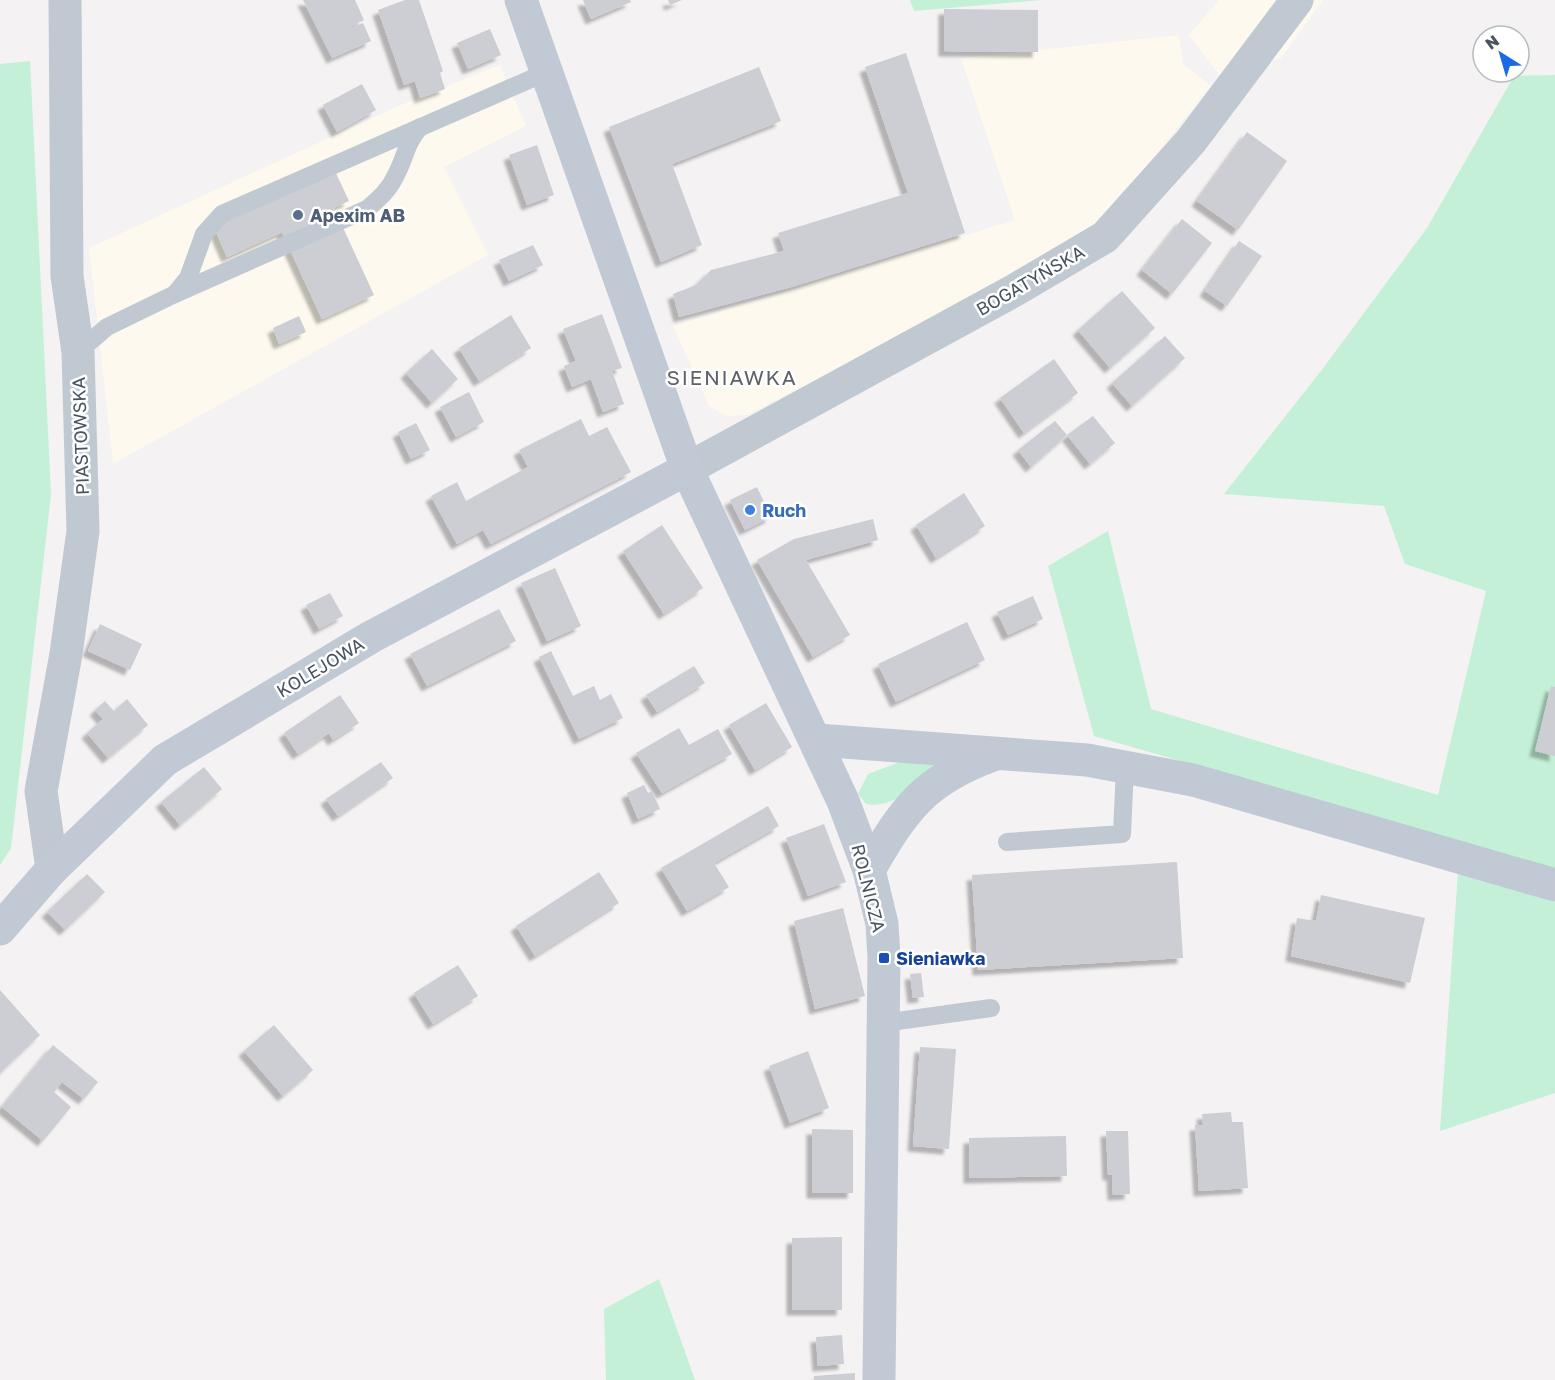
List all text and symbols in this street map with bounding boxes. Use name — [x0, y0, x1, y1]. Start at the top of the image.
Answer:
north arrow — [1471, 24, 1531, 84]
text: N — [1481, 30, 1503, 54]
place label: Apexim AB — [310, 204, 406, 226]
marker: Apexim AB — [291, 208, 305, 222]
street label: BOGATYŃSKA — [972, 240, 1088, 320]
district label: SIENIAWKA — [667, 364, 797, 390]
street label: PIASTOWSKA — [67, 377, 93, 495]
place label: Ruch — [762, 499, 806, 521]
marker: Ruch — [743, 503, 757, 517]
street label: KOLEJOWA — [272, 632, 368, 702]
street label: ROLNICZA — [847, 842, 891, 934]
place label: Sieniawka — [896, 947, 985, 969]
marker: Sieniawka — [877, 951, 891, 965]

